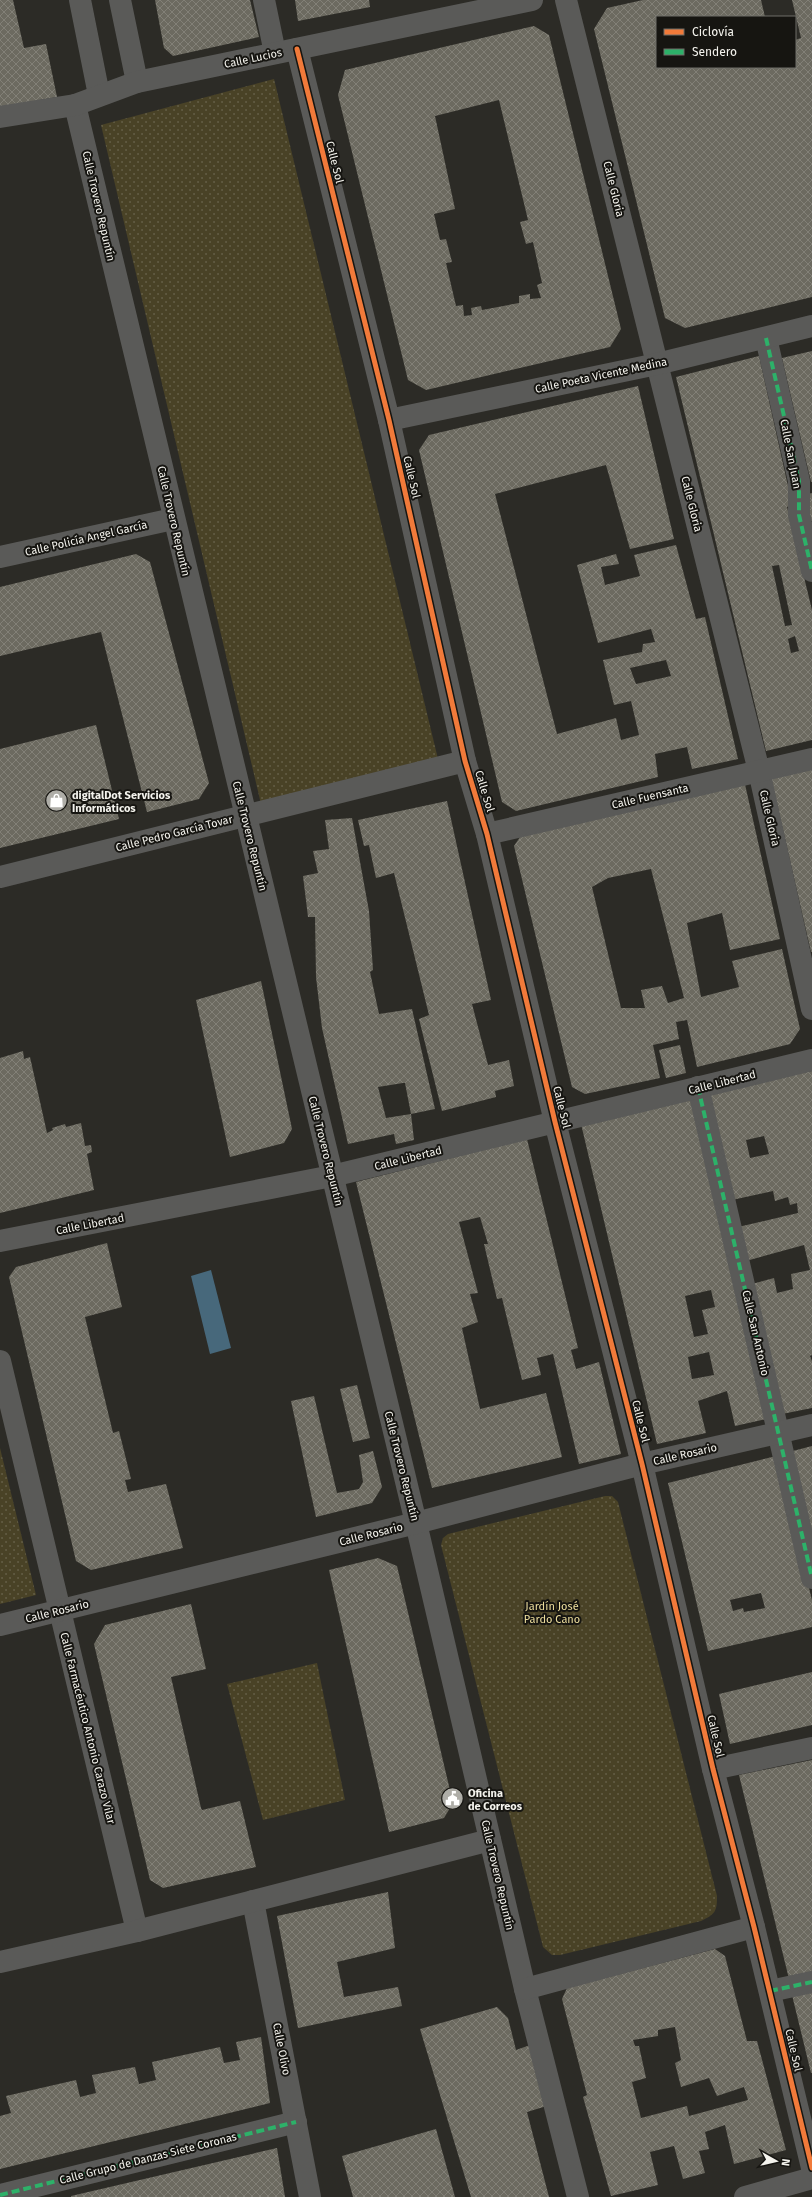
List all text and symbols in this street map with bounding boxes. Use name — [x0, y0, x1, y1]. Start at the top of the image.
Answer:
legend — [656, 16, 796, 68]
text: Ciclovía — [692, 25, 734, 39]
text: Sendero — [692, 45, 737, 59]
street label: Calle Lucios — [223, 46, 283, 71]
street label: Calle Sol — [323, 140, 346, 184]
street label: Calle Trovero Repuntín — [79, 150, 118, 263]
street label: Calle Gloria — [600, 160, 627, 218]
street label: Calle Poeta Vicente Medina — [534, 355, 668, 396]
street label: Calle San Juan — [777, 418, 804, 490]
street label: Calle Sol — [400, 455, 423, 499]
street label: Calle Trovero Repuntín — [154, 465, 193, 578]
street label: Calle Gloria — [678, 475, 705, 533]
street label: Calle Policía Angel García — [24, 518, 148, 559]
street label: Calle Sol — [472, 769, 497, 814]
street label: Calle Trovero Repuntín — [230, 780, 269, 892]
street label: Calle Fuensanta — [610, 781, 690, 812]
shop icon: digitalDot Servicios Informáticos — [43, 788, 69, 814]
place label: digitalDot Servicios Informáticos — [72, 789, 171, 815]
street label: Calle Gloria — [757, 789, 782, 847]
street label: Calle Pedro García Tovar — [114, 812, 235, 854]
street label: Calle Libertad — [687, 1068, 757, 1097]
street label: Calle Sol — [550, 1085, 573, 1129]
street label: Calle Trovero Repuntín — [306, 1095, 345, 1207]
street label: Calle Libertad — [373, 1144, 443, 1173]
street label: Calle Libertad — [55, 1212, 125, 1237]
street label: Calle San Antonio — [739, 1289, 772, 1377]
street label: Calle Sol — [629, 1399, 652, 1443]
street label: Calle Trovero Repuntín — [382, 1410, 421, 1522]
street label: Calle Rosario — [652, 1441, 718, 1468]
street label: Calle Rosario — [338, 1520, 404, 1549]
street label: Calle Rosario — [24, 1597, 90, 1626]
park label: Jardín José Pardo Cano — [524, 1600, 580, 1626]
street label: Calle Farmacéutico Antonio Carazo Vilar — [57, 1631, 118, 1826]
street label: Calle Sol — [704, 1714, 727, 1758]
public building icon: Oficina de Correos — [440, 1786, 466, 1812]
place label: Oficina de Correos — [468, 1787, 523, 1813]
street label: Calle Trovero Repuntín — [478, 1819, 517, 1932]
street label: Calle Olivo — [270, 2022, 293, 2076]
street label: Calle Sol — [782, 2028, 805, 2072]
street label: Calle Grupo de Danzas Siete Coronas — [58, 2130, 238, 2187]
north arrow — [756, 2141, 796, 2181]
text: N — [778, 2158, 792, 2167]

